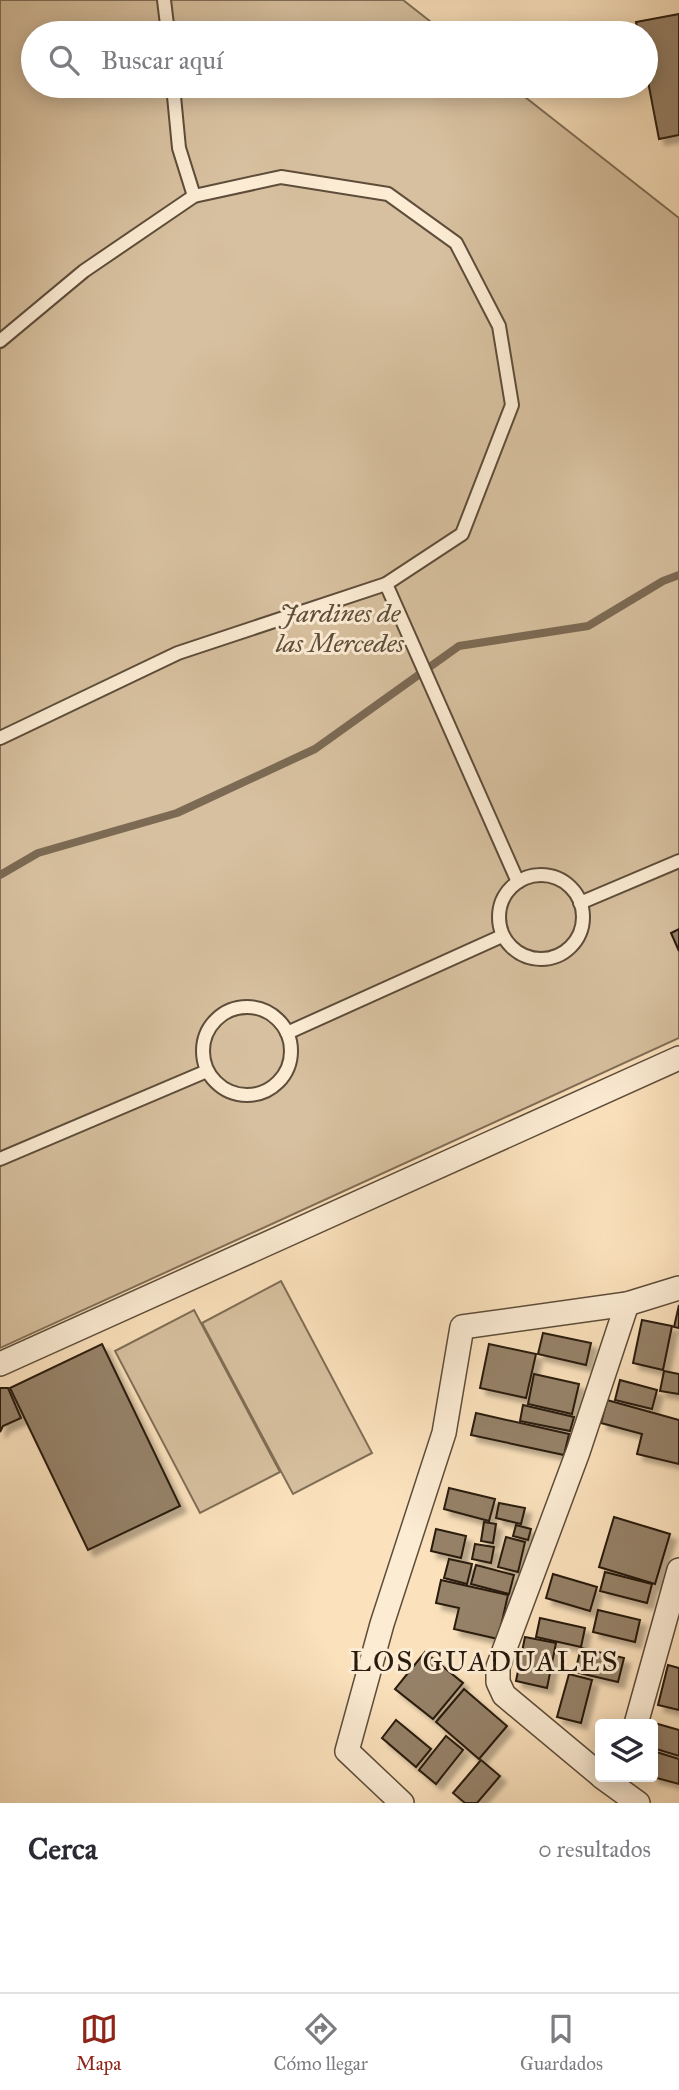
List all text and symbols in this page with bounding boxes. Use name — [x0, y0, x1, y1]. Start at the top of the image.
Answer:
search box — [21, 21, 658, 98]
icon: search — [45, 41, 83, 79]
text: Buscar aquí — [101, 44, 223, 76]
park label: Jardines de las Mercedes — [275, 597, 404, 659]
district label: LOS GUADUALES — [350, 1644, 620, 1679]
map controls — [595, 1719, 658, 1782]
button: layers — [595, 1719, 658, 1782]
text: Cerca — [28, 1831, 97, 1867]
text: 0 resultados — [538, 1835, 651, 1863]
tab: Mapa — [76, 2010, 121, 2075]
tab: Cómo llegar — [273, 2010, 368, 2075]
tab: Guardados — [520, 2010, 603, 2075]

